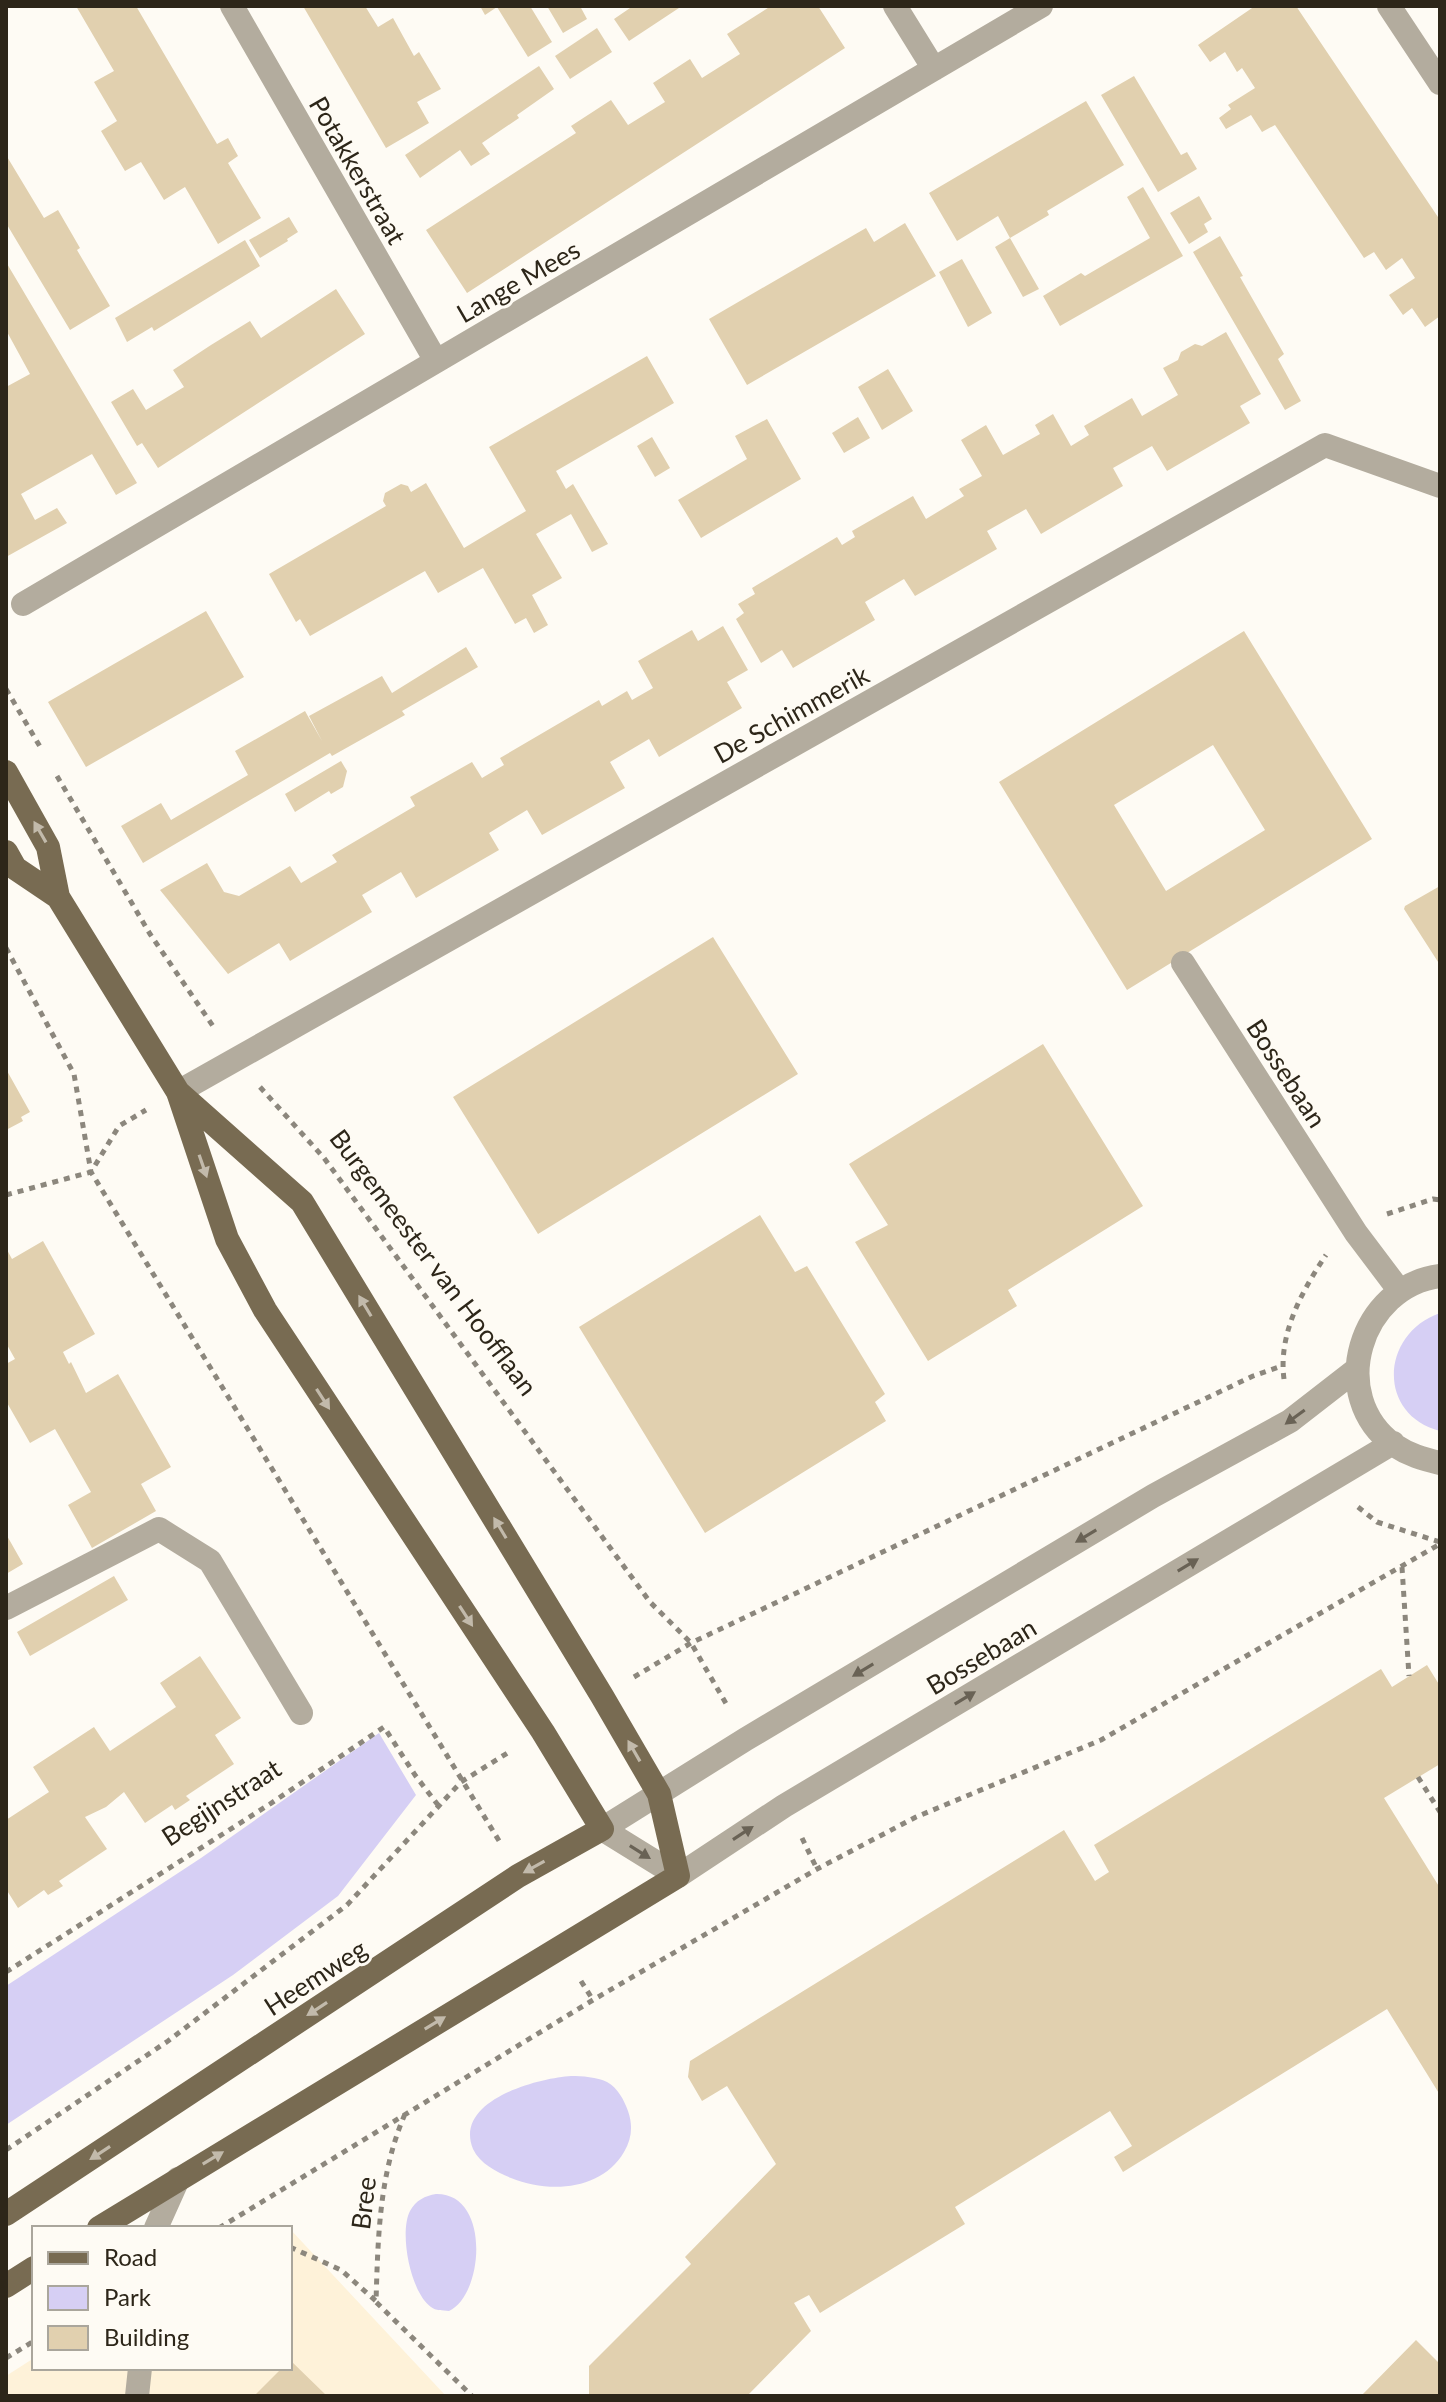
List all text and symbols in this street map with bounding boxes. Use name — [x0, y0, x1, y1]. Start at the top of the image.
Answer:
street label: Potakkerstraat — [303, 90, 414, 250]
street label: Lange Mees — [451, 233, 585, 329]
street label: De Schimmerik — [708, 658, 875, 770]
one-way arrow — [33, 820, 47, 843]
street label: Bossebaan — [1240, 1013, 1334, 1133]
street label: Burgemeester van Hoofflaan — [323, 1123, 545, 1401]
one-way arrow — [197, 1154, 209, 1178]
one-way arrow — [358, 1295, 372, 1317]
one-way arrow — [316, 1388, 330, 1410]
one-way arrow — [1285, 1408, 1305, 1424]
one-way arrow — [493, 1517, 507, 1539]
one-way arrow — [1075, 1529, 1097, 1543]
one-way arrow — [1177, 1558, 1199, 1572]
one-way arrow — [458, 1605, 473, 1627]
street label: Bossebaan — [920, 1611, 1042, 1701]
one-way arrow — [852, 1662, 874, 1676]
one-way arrow — [954, 1691, 976, 1705]
one-way arrow — [627, 1740, 641, 1762]
street label: Begijnstraat — [155, 1751, 287, 1852]
one-way arrow — [732, 1826, 753, 1841]
one-way arrow — [629, 1845, 651, 1859]
one-way arrow — [523, 1860, 545, 1874]
street label: Heemweg — [258, 1932, 372, 2022]
one-way arrow — [306, 2002, 327, 2017]
one-way arrow — [424, 2016, 446, 2030]
one-way arrow — [89, 2145, 110, 2160]
one-way arrow — [202, 2151, 224, 2165]
street label: Bree — [344, 2175, 382, 2231]
legend — [32, 2226, 292, 2370]
text: Road — [104, 2242, 157, 2271]
text: Park — [104, 2282, 152, 2311]
text: Building — [104, 2322, 189, 2351]

